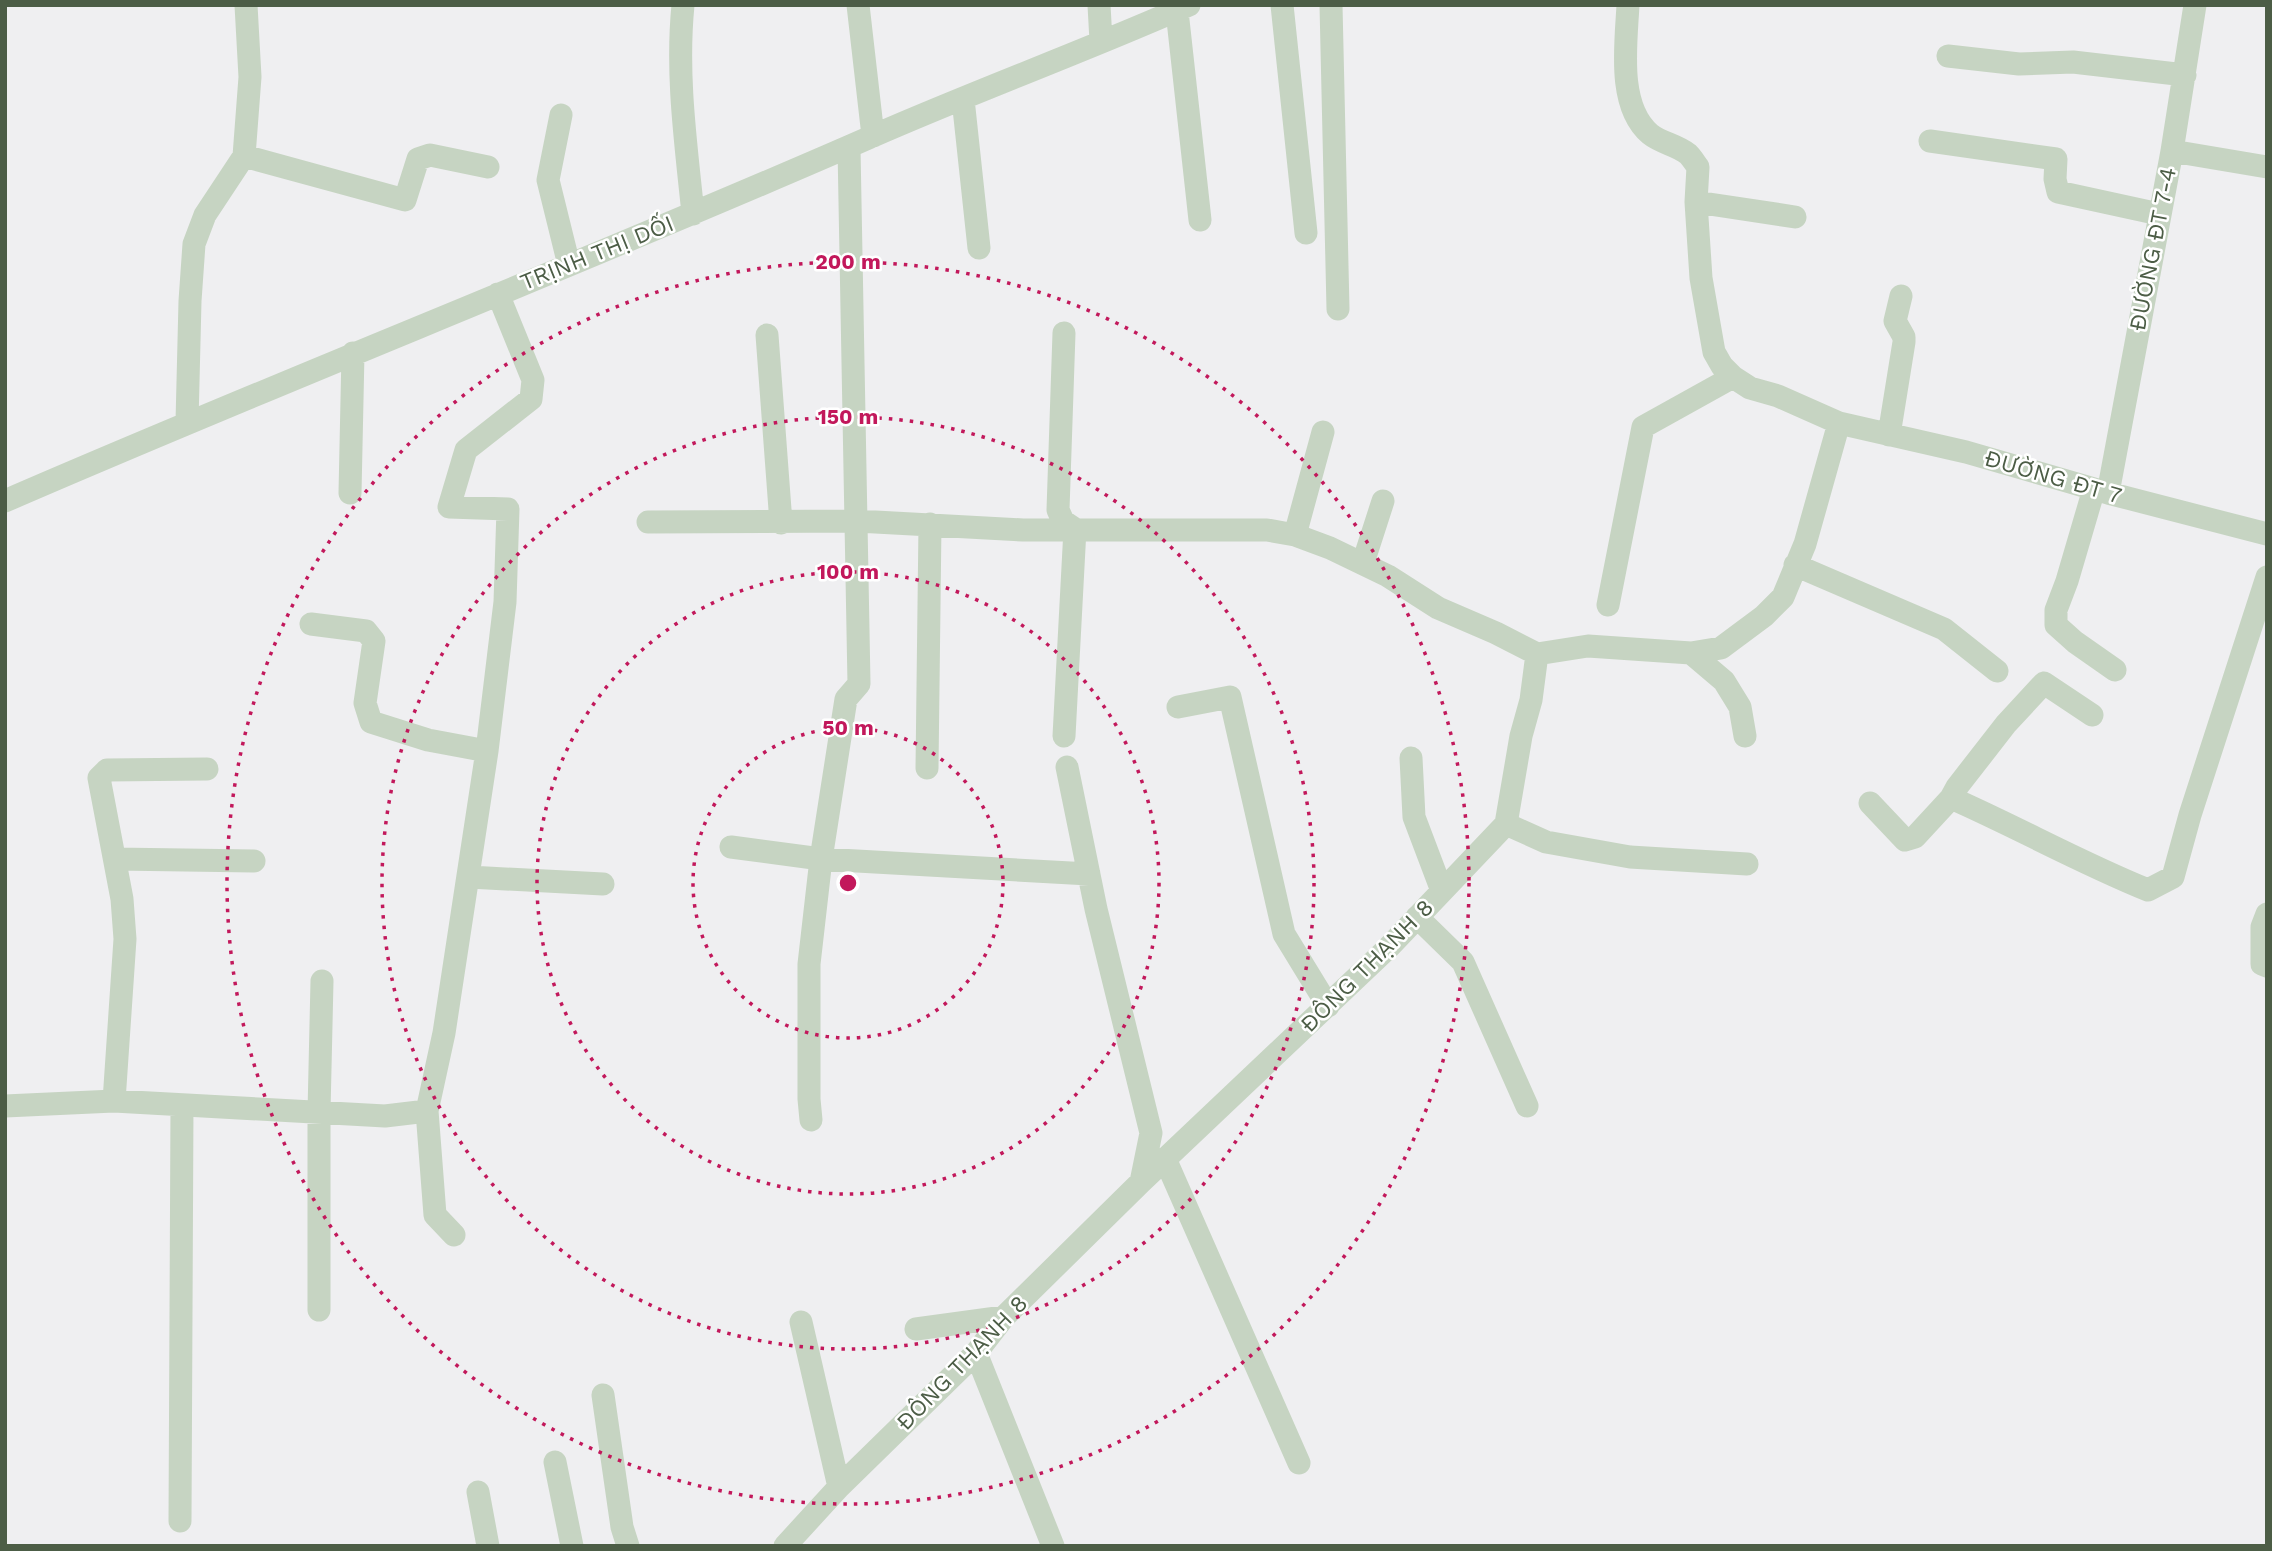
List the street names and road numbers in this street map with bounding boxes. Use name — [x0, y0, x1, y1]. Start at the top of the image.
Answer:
street label: ĐƯỜNG ĐT 7-4 — [2123, 165, 2182, 333]
street label: TRỊNH THỊ DỐI — [515, 207, 678, 296]
street label: ĐƯỜNG ĐT 7 — [1981, 444, 2125, 509]
street label: ĐÔNG THẠNH 8 — [1294, 893, 1439, 1038]
street label: ĐÔNG THẠNH 8 — [890, 1289, 1033, 1436]

